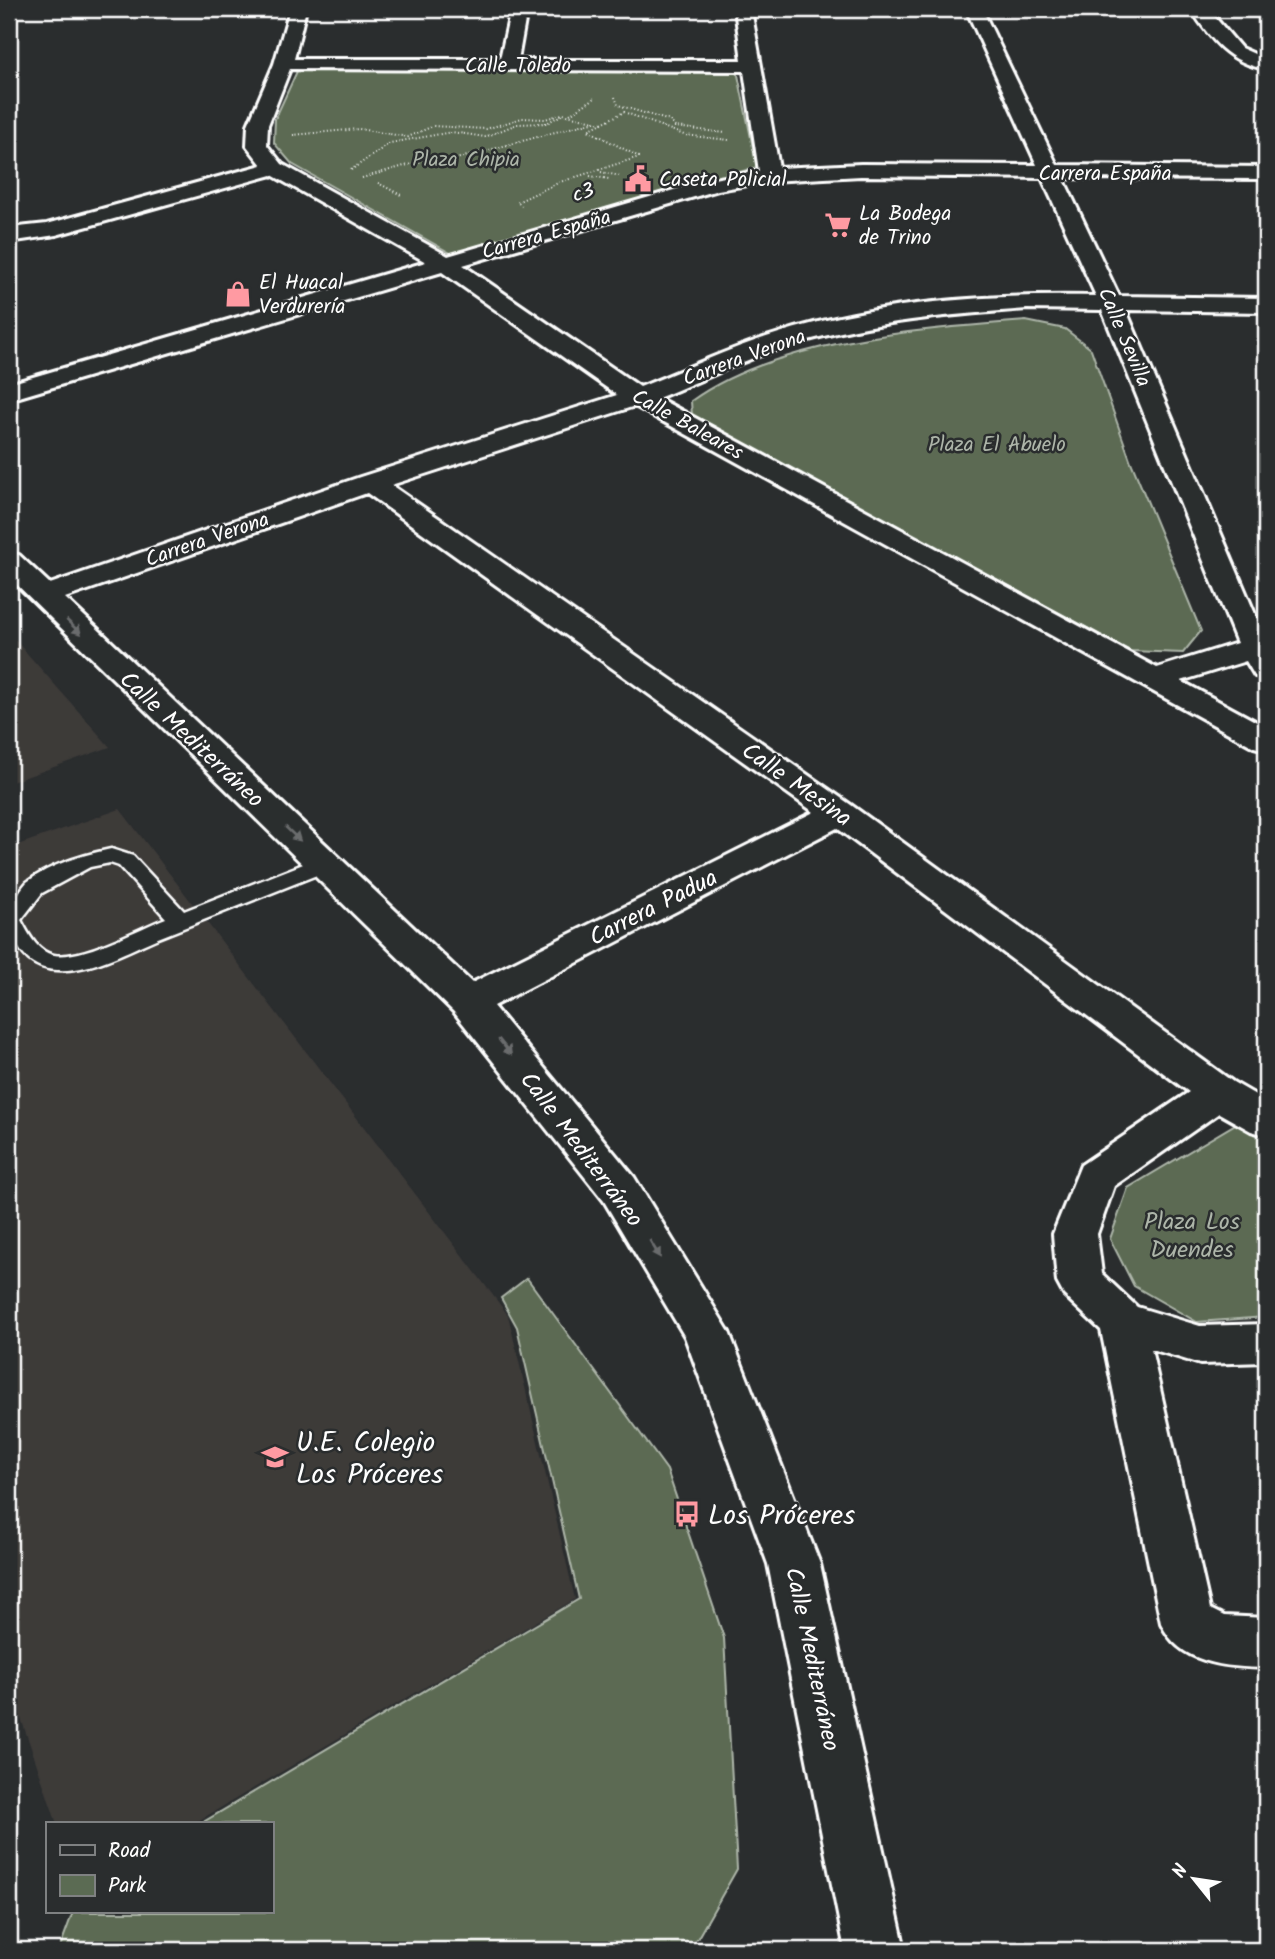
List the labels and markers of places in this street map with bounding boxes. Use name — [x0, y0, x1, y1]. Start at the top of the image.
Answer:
public building icon: Caseta Policial — [623, 164, 653, 194]
place label: Caseta Policial — [659, 164, 787, 197]
place label: La Bodega de Trino — [859, 198, 951, 255]
supermarket icon: La Bodega de Trino — [823, 210, 853, 240]
place label: El Huacal Verdurería — [259, 267, 345, 324]
shop icon: El Huacal Verdurería — [223, 279, 253, 309]
place label: U.E. Colegio Los Próceres — [296, 1421, 443, 1498]
school or university icon: U.E. Colegio Los Próceres — [260, 1442, 290, 1472]
place label: Los Próceres — [708, 1494, 855, 1539]
bus stop icon: Los Próceres — [672, 1499, 702, 1529]

